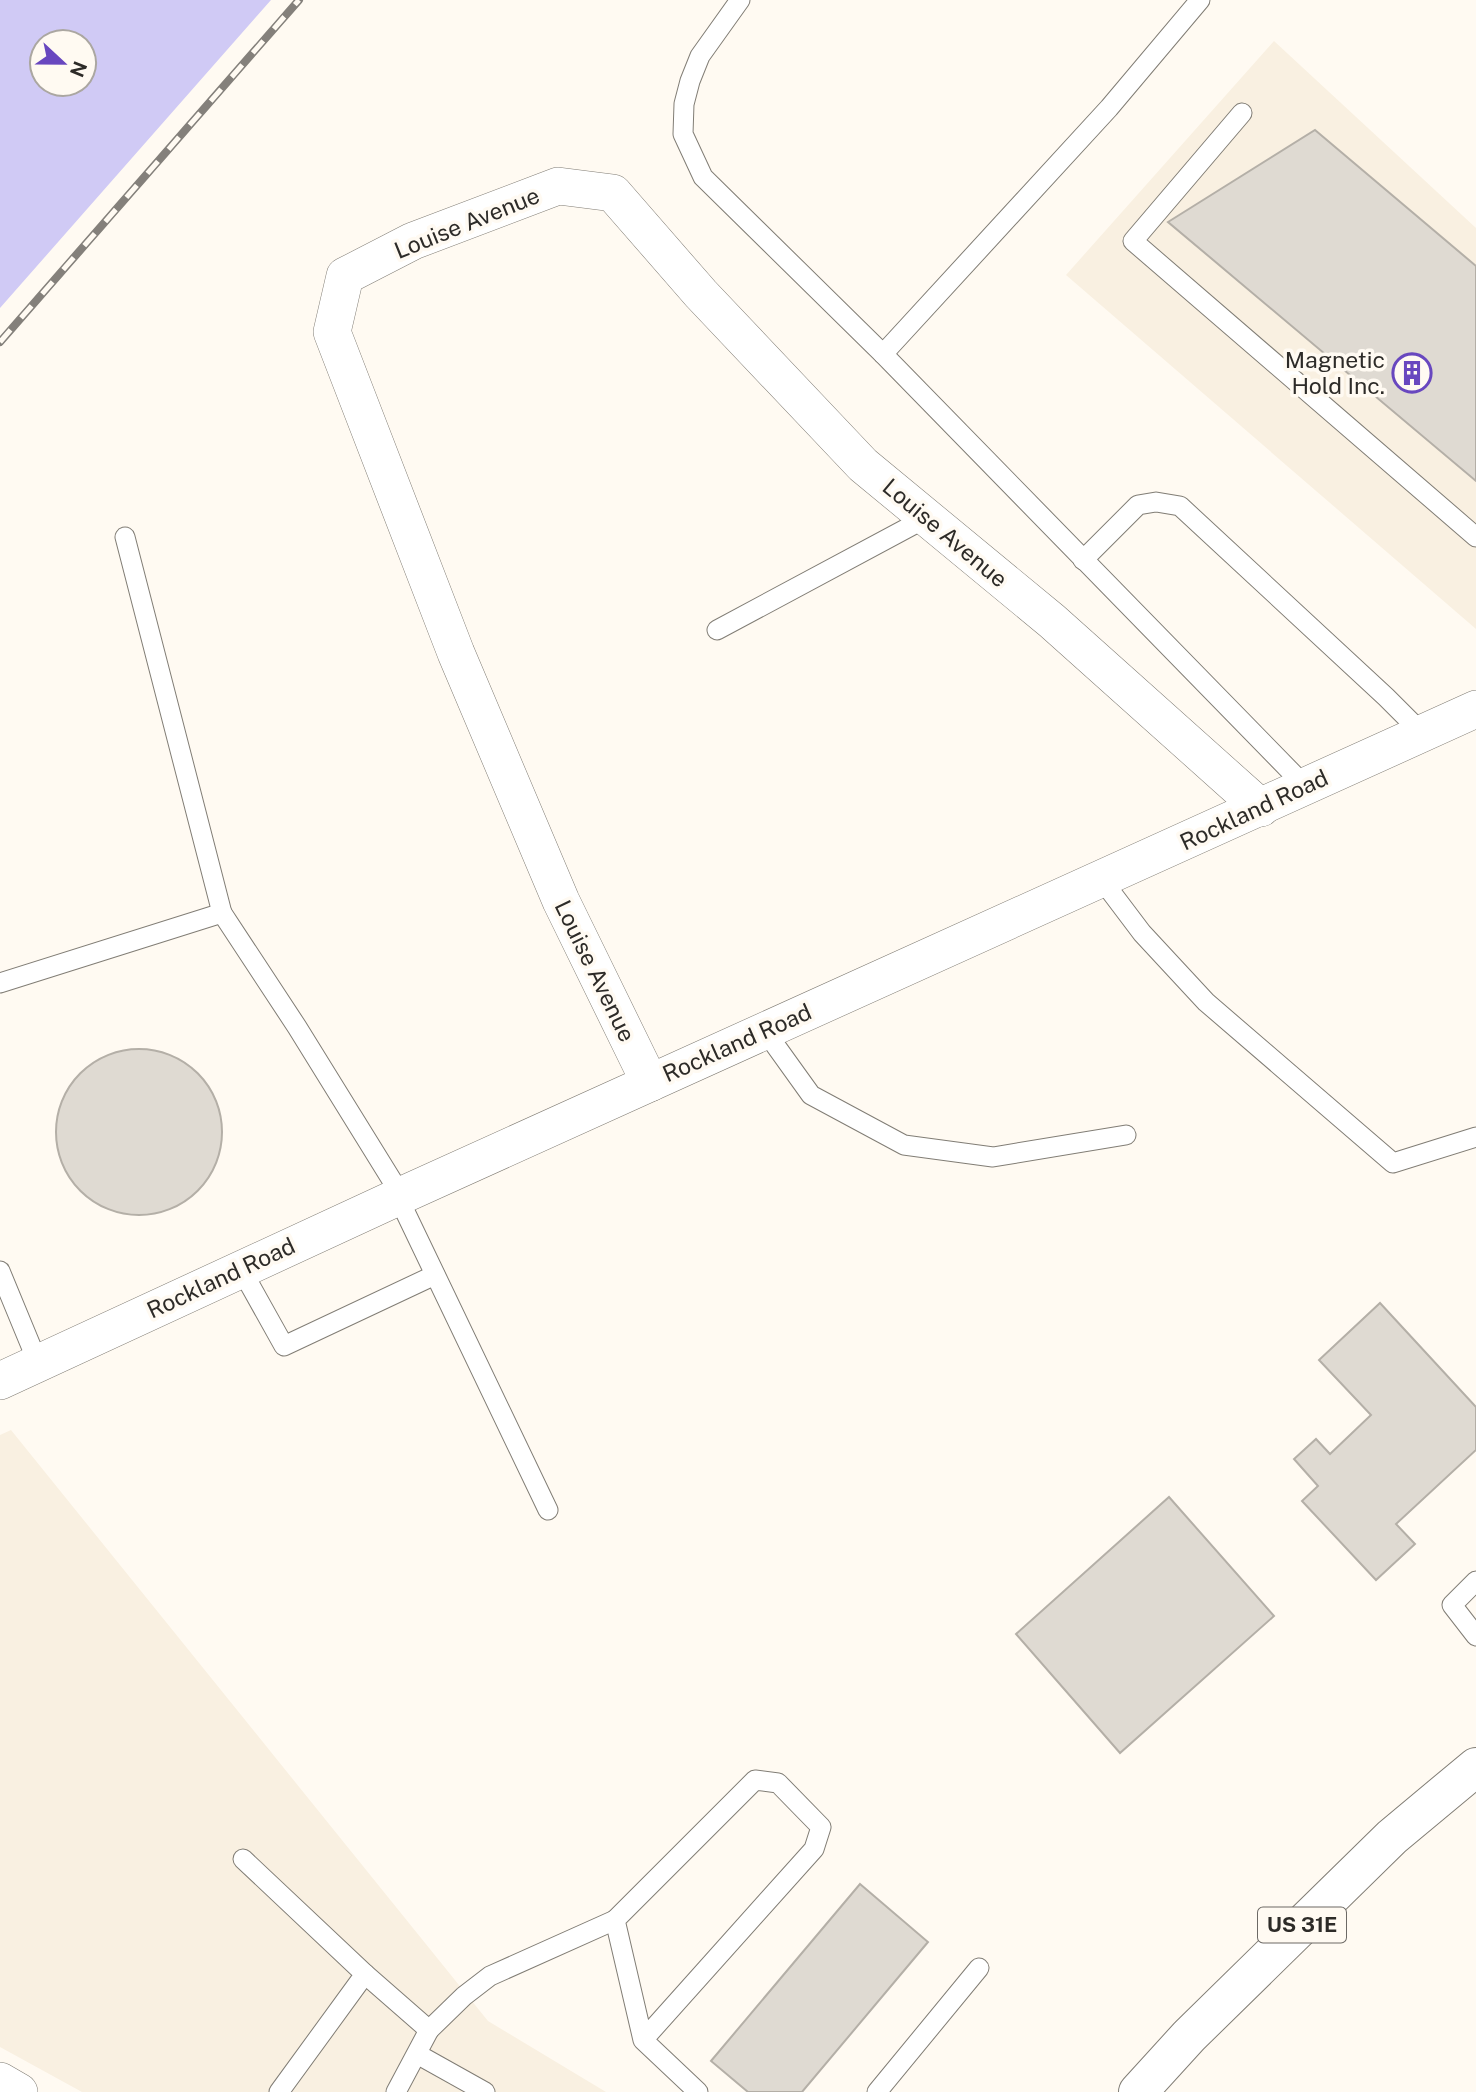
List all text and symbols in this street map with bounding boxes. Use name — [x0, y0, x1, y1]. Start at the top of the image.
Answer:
north arrow — [28, 28, 98, 98]
text: N — [66, 58, 92, 80]
street label: Louise Avenue — [390, 181, 543, 264]
place label: Magnetic Hold Inc. — [1285, 346, 1385, 399]
building icon: Magnetic Hold Inc. — [1391, 352, 1433, 394]
street label: Louise Avenue — [878, 473, 1013, 592]
street label: Rockland Road — [1176, 763, 1332, 856]
street label: Louise Avenue — [550, 896, 641, 1046]
street label: Rockland Road — [658, 998, 815, 1087]
street label: Rockland Road — [143, 1231, 299, 1324]
road number: US 31E — [1258, 1908, 1346, 1942]

